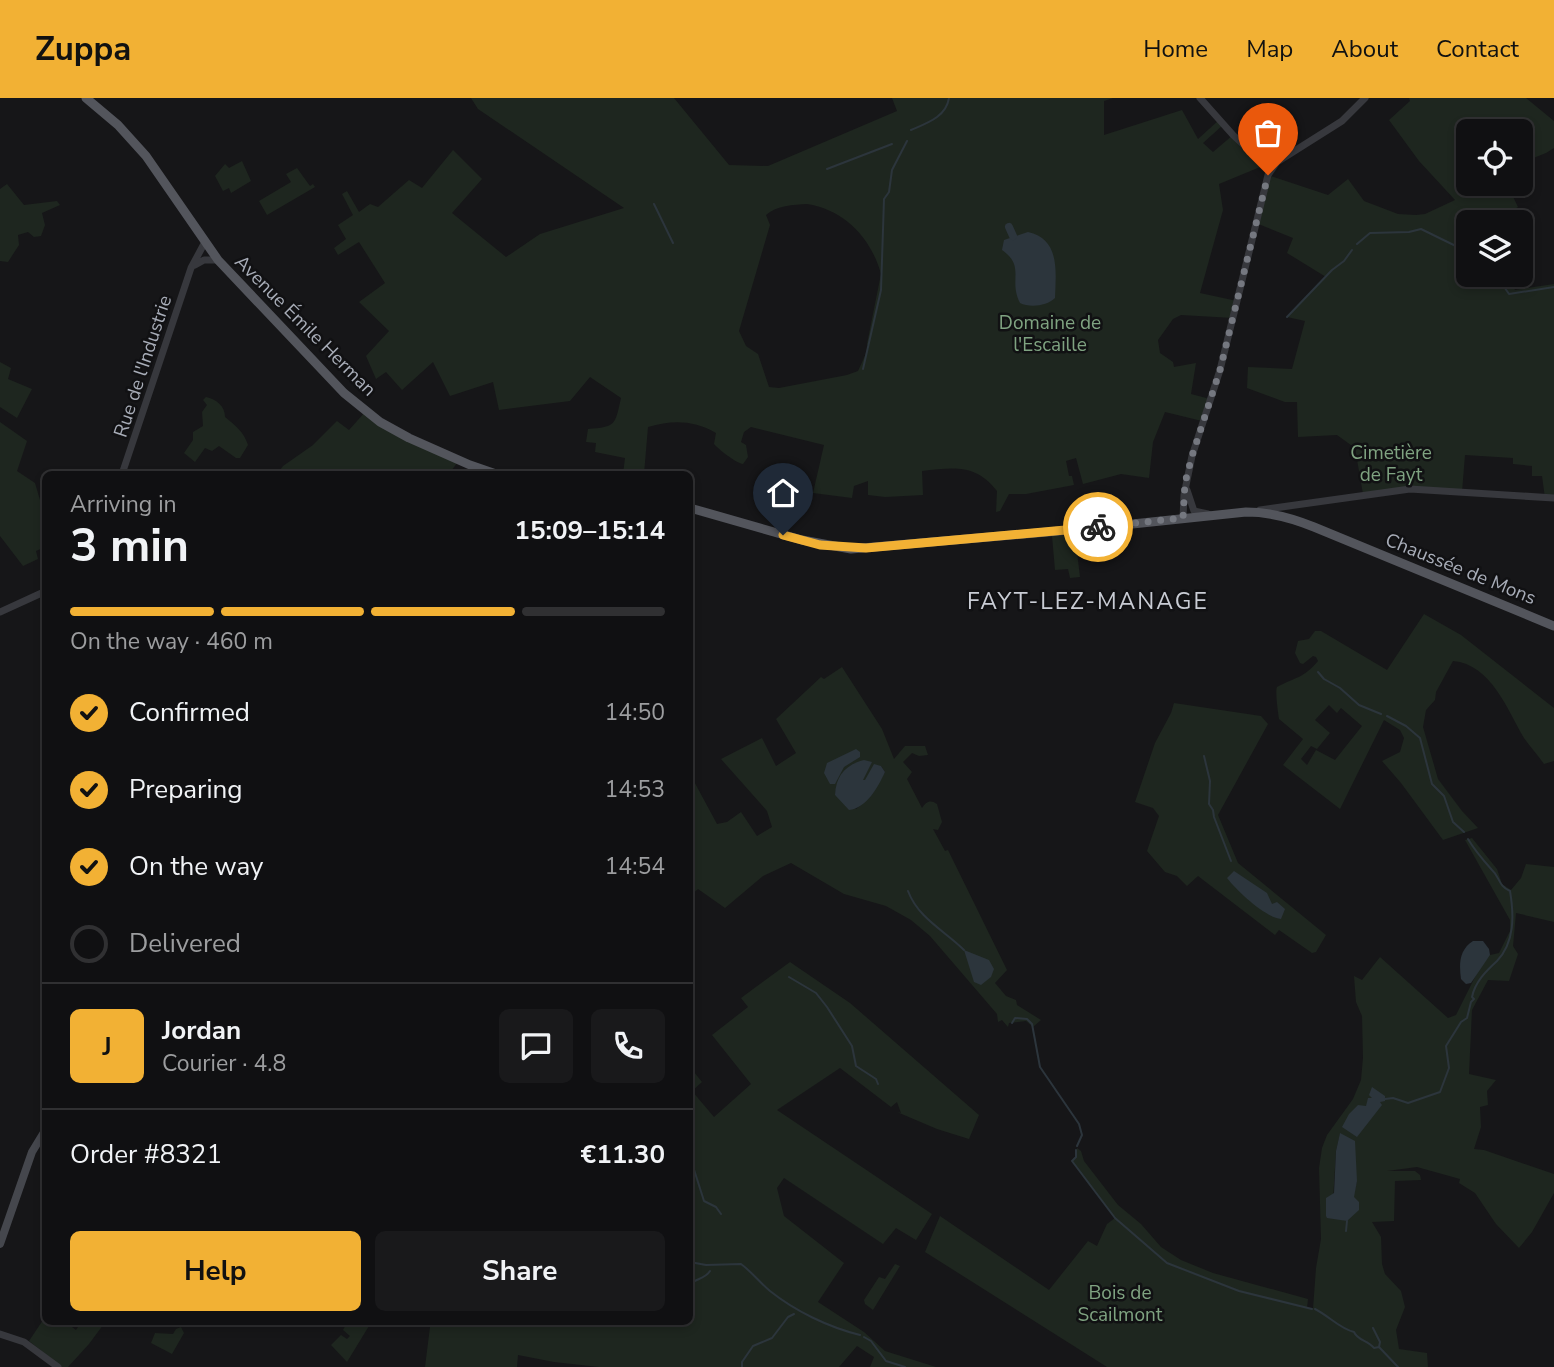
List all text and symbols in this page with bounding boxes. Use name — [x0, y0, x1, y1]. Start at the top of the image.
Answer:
text: Zuppa — [35, 27, 131, 72]
text: Home — [1143, 33, 1208, 65]
text: Map — [1246, 33, 1293, 65]
text: About — [1331, 33, 1398, 65]
text: Contact — [1436, 33, 1519, 65]
pin — [1238, 103, 1298, 175]
icon: bag — [1249, 114, 1287, 152]
map controls — [1456, 119, 1533, 287]
button: locate — [1456, 119, 1533, 196]
button: layers — [1456, 210, 1533, 287]
street label: Avenue Émile Herman — [229, 249, 382, 402]
street label: Rue de l'Industrie — [108, 292, 178, 441]
park label: Domaine de l'Escaille — [999, 310, 1101, 358]
park label: Cimetière de Fayt — [1350, 440, 1432, 488]
pin — [753, 463, 813, 535]
icon: home — [764, 474, 802, 512]
text: Arriving in — [70, 489, 177, 520]
courier — [1063, 492, 1133, 562]
icon: bike — [1079, 508, 1117, 546]
text: 15:09–15:14 — [514, 513, 665, 548]
text: 3 min — [70, 514, 189, 577]
street label: Chaussée de Mons — [1381, 527, 1540, 611]
district label: FAYT-LEZ-MANAGE — [967, 586, 1209, 617]
text: On the way · 460 m — [70, 626, 273, 657]
icon: check — [70, 694, 108, 732]
text: Confirmed — [129, 695, 250, 730]
text: 14:50 — [605, 697, 665, 728]
icon: check — [70, 771, 108, 809]
text: Preparing — [129, 772, 242, 807]
text: 14:53 — [605, 774, 665, 805]
icon: check — [70, 848, 108, 886]
text: On the way — [129, 849, 263, 884]
text: 14:54 — [605, 851, 665, 882]
text: Delivered — [129, 926, 241, 961]
button: chat — [499, 1009, 573, 1083]
button: phone — [591, 1009, 665, 1083]
text: Jordan — [162, 1013, 241, 1048]
text: J — [102, 1029, 112, 1064]
text: Courier · 4.8 — [162, 1048, 286, 1079]
text: Order #8321 — [70, 1137, 222, 1172]
text: €11.30 — [581, 1137, 665, 1172]
button: Help — [70, 1231, 361, 1311]
button: Share — [375, 1231, 665, 1311]
park label: Bois de Scailmont — [1078, 1280, 1163, 1328]

